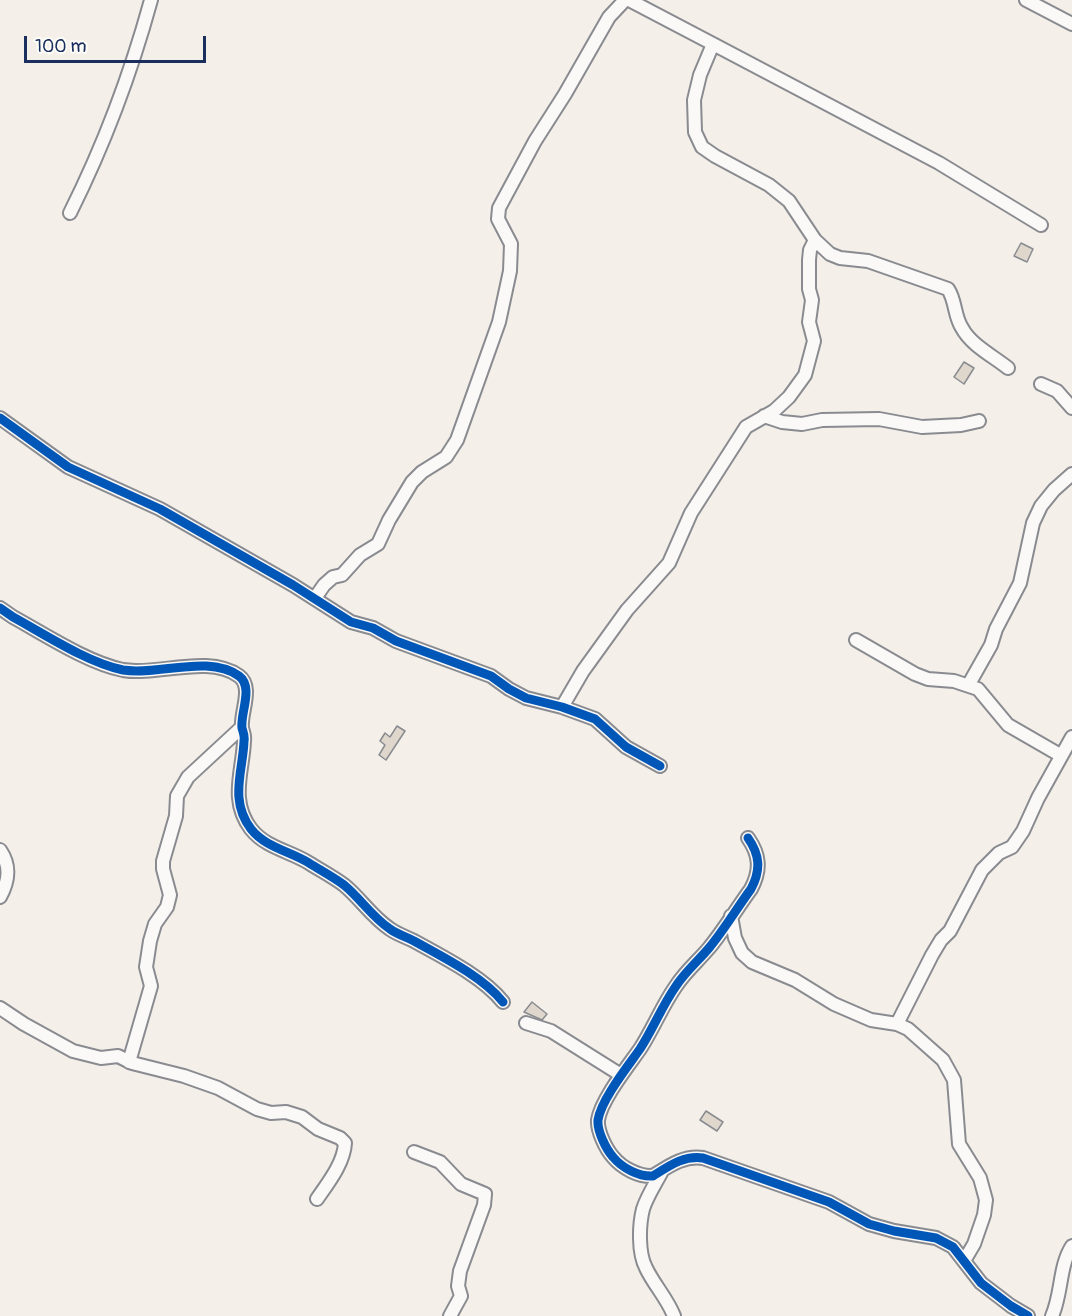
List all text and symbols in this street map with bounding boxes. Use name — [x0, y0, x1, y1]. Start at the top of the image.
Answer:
scale bar — [27, 24, 208, 62]
text: 100 m — [35, 35, 87, 58]

